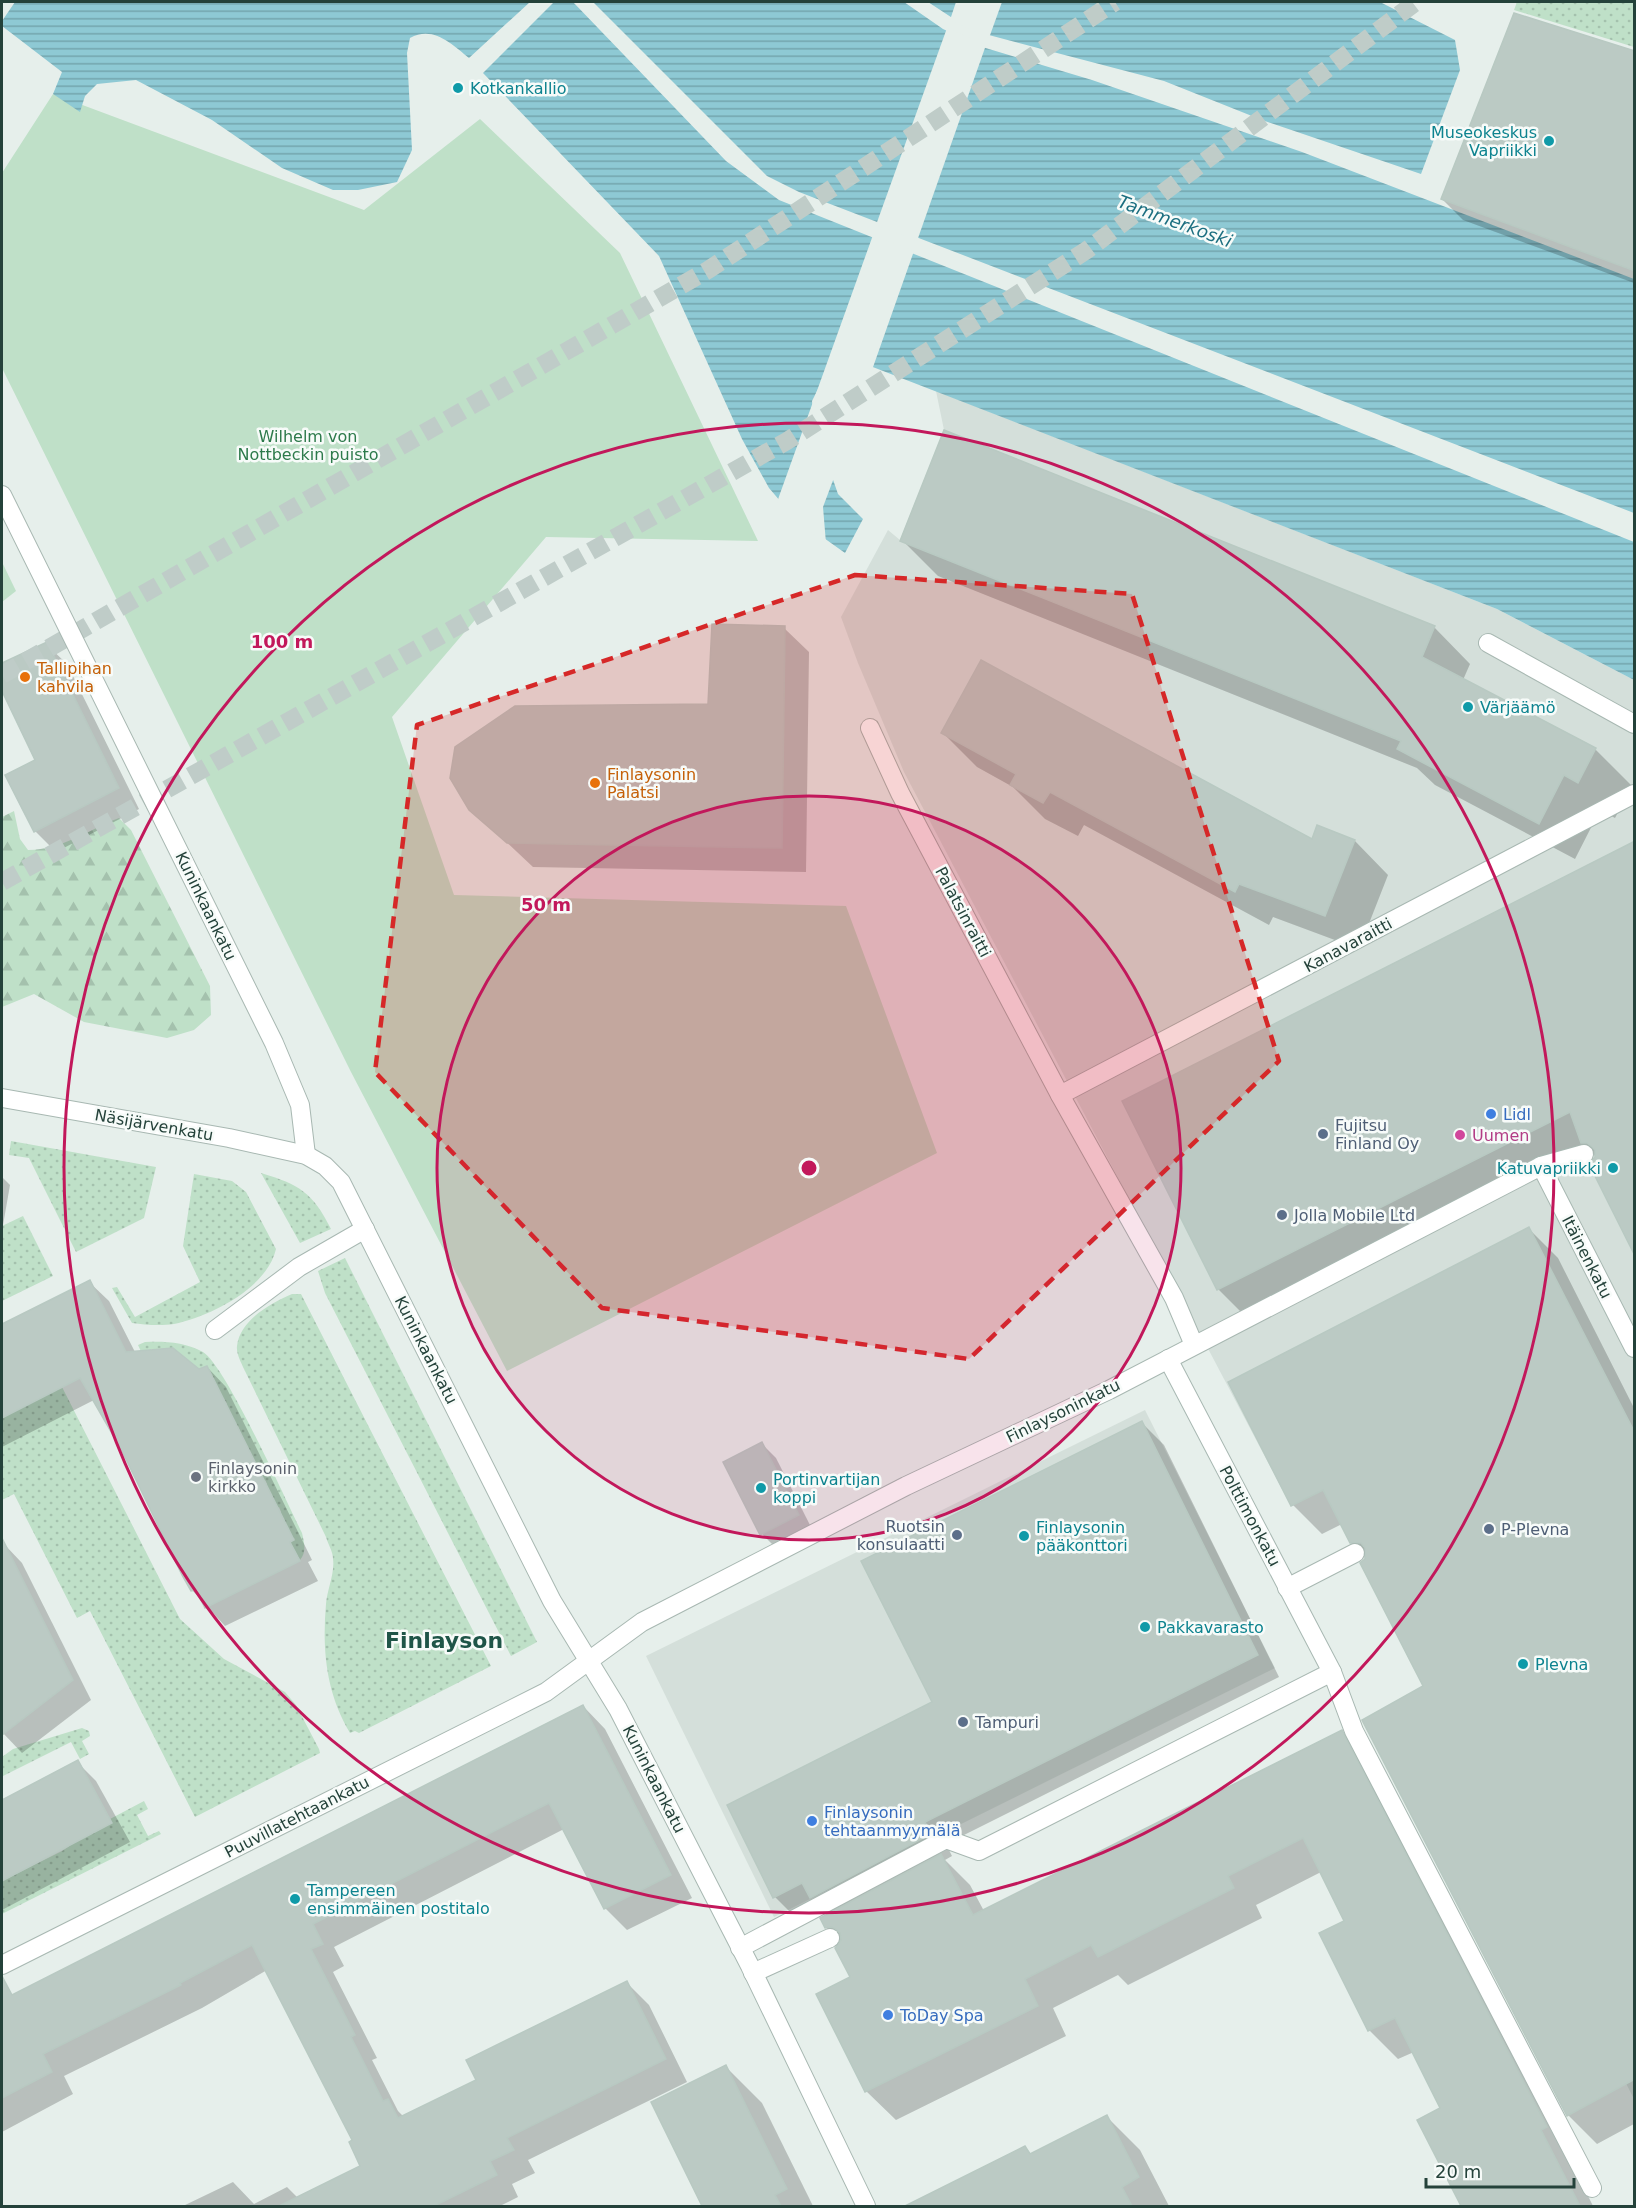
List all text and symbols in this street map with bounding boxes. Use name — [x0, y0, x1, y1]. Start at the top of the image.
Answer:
place label: Kotkankallio — [470, 79, 567, 98]
marker: Kotkankallio — [451, 81, 465, 95]
place label: Museokeskus Vapriikki — [1431, 123, 1537, 160]
marker: Museokeskus Vapriikki — [1542, 134, 1556, 148]
water label: Tammerkoski — [1115, 191, 1235, 251]
park label: Wilhelm von Nottbeckin puisto — [237, 427, 379, 464]
text: 100 m — [251, 631, 313, 652]
place label: Tallipihan kahvila — [36, 659, 112, 696]
marker: Tallipihan kahvila — [18, 670, 32, 684]
place label: Värjäämö — [1480, 698, 1556, 717]
marker: Värjäämö — [1461, 700, 1475, 714]
place label: Finlaysonin Palatsi — [607, 765, 696, 802]
marker: Finlaysonin Palatsi — [588, 776, 602, 790]
street label: Kuninkaankatu — [171, 849, 241, 963]
street label: Palatsinraitti — [931, 863, 995, 961]
text: 50 m — [521, 894, 571, 915]
street label: Kanavaraitti — [1301, 914, 1395, 976]
street label: Näsijärvenkatu — [93, 1105, 215, 1145]
place label: Lidl — [1503, 1105, 1531, 1124]
marker: Lidl — [1484, 1107, 1498, 1121]
place label: Fujitsu Finland Oy — [1335, 1116, 1419, 1153]
place label: Uumen — [1472, 1126, 1529, 1145]
marker: Fujitsu Finland Oy — [1316, 1127, 1330, 1141]
marker: Uumen — [1453, 1128, 1467, 1142]
centre of rings — [799, 1158, 819, 1178]
place label: Katuvapriikki — [1497, 1159, 1601, 1178]
marker: Katuvapriikki — [1606, 1161, 1620, 1175]
place label: Jolla Mobile Ltd — [1293, 1206, 1415, 1225]
marker: Jolla Mobile Ltd — [1275, 1208, 1289, 1222]
street label: Itäinenkatu — [1558, 1212, 1616, 1302]
street label: Kuninkaankatu — [391, 1293, 461, 1407]
street label: Finlaysoninkatu — [1003, 1375, 1123, 1447]
place label: Finlaysonin kirkko — [208, 1459, 297, 1496]
street label: Polttimonkatu — [1216, 1463, 1284, 1569]
marker: Finlaysonin kirkko — [189, 1470, 203, 1484]
place label: Portinvartijan koppi — [773, 1470, 880, 1507]
marker: Portinvartijan koppi — [754, 1481, 768, 1495]
place label: Ruotsin konsulaatti — [857, 1517, 945, 1554]
place label: Finlaysonin pääkonttori — [1036, 1518, 1128, 1555]
place label: P-Plevna — [1501, 1520, 1569, 1539]
marker: P-Plevna — [1482, 1522, 1496, 1536]
marker: Ruotsin konsulaatti — [950, 1528, 964, 1542]
marker: Finlaysonin pääkonttori — [1017, 1529, 1031, 1543]
place label: Pakkavarasto — [1157, 1618, 1264, 1637]
marker: Pakkavarasto — [1138, 1620, 1152, 1634]
district label: Finlayson — [385, 1628, 503, 1653]
place label: Plevna — [1535, 1655, 1588, 1674]
marker: Plevna — [1516, 1657, 1530, 1671]
place label: Tampuri — [974, 1713, 1039, 1732]
marker: Tampuri — [956, 1715, 970, 1729]
street label: Kuninkaankatu — [619, 1722, 689, 1836]
street label: Puuvillatehtaankatu — [222, 1772, 372, 1862]
place label: Finlaysonin tehtaanmyymälä — [824, 1803, 960, 1840]
marker: Finlaysonin tehtaanmyymälä — [805, 1814, 819, 1828]
place label: Tampereen ensimmäinen postitalo — [306, 1881, 490, 1918]
marker: Tampereen ensimmäinen postitalo — [288, 1892, 302, 1906]
place label: ToDay Spa — [899, 2006, 984, 2025]
marker: ToDay Spa — [881, 2008, 895, 2022]
scale bar — [1426, 2151, 1574, 2189]
text: 20 m — [1435, 2161, 1481, 2182]

